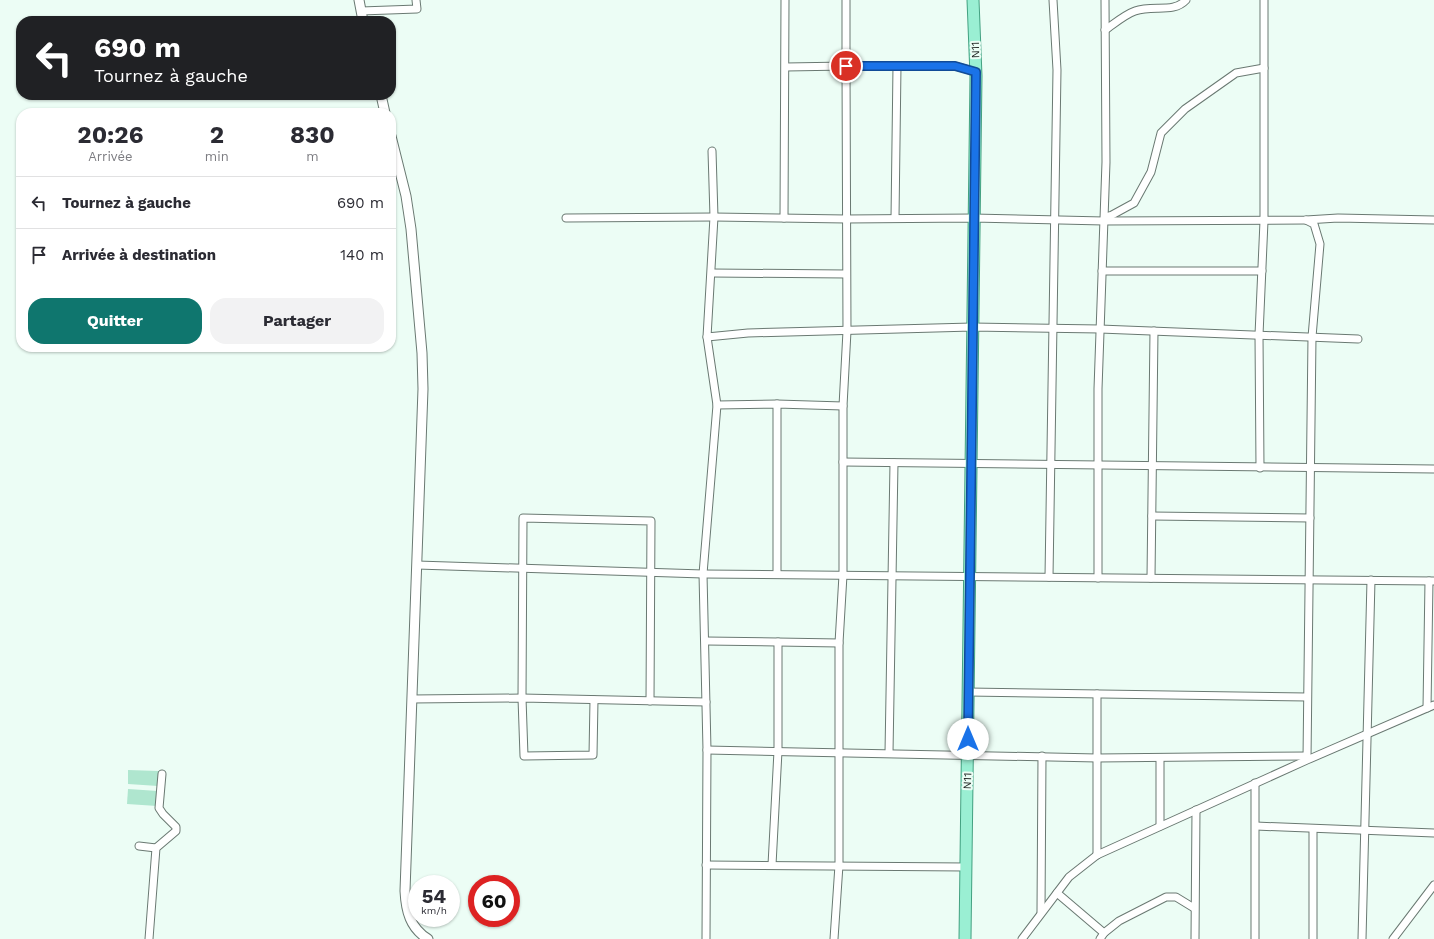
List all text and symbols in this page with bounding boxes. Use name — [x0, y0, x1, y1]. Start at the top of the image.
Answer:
text: 690 m — [94, 31, 181, 64]
icon: left — [28, 32, 80, 84]
street label: N11 — [969, 42, 982, 58]
pin — [829, 49, 863, 83]
icon: arrive — [835, 55, 857, 77]
text: Tournez à gauche — [94, 65, 248, 86]
text: 20:26 — [77, 121, 143, 149]
text: 2 — [210, 121, 224, 149]
text: 830 — [290, 121, 335, 149]
text: Arrivée — [88, 149, 133, 164]
text: min — [205, 149, 229, 164]
text: m — [306, 149, 319, 164]
icon: left — [28, 192, 50, 214]
text: Tournez à gauche — [62, 194, 191, 212]
text: 690 m — [337, 194, 384, 212]
icon: arrive — [28, 244, 50, 266]
text: Arrivée à destination — [62, 246, 216, 264]
text: 140 m — [340, 246, 384, 264]
button: Quitter — [28, 298, 202, 344]
button: Partager — [210, 298, 384, 344]
position arrow — [947, 718, 989, 760]
street label: N11 — [961, 772, 974, 790]
speed limit sign: 60 — [468, 875, 520, 927]
text: 54 — [422, 884, 446, 908]
text: km/h — [421, 905, 447, 916]

